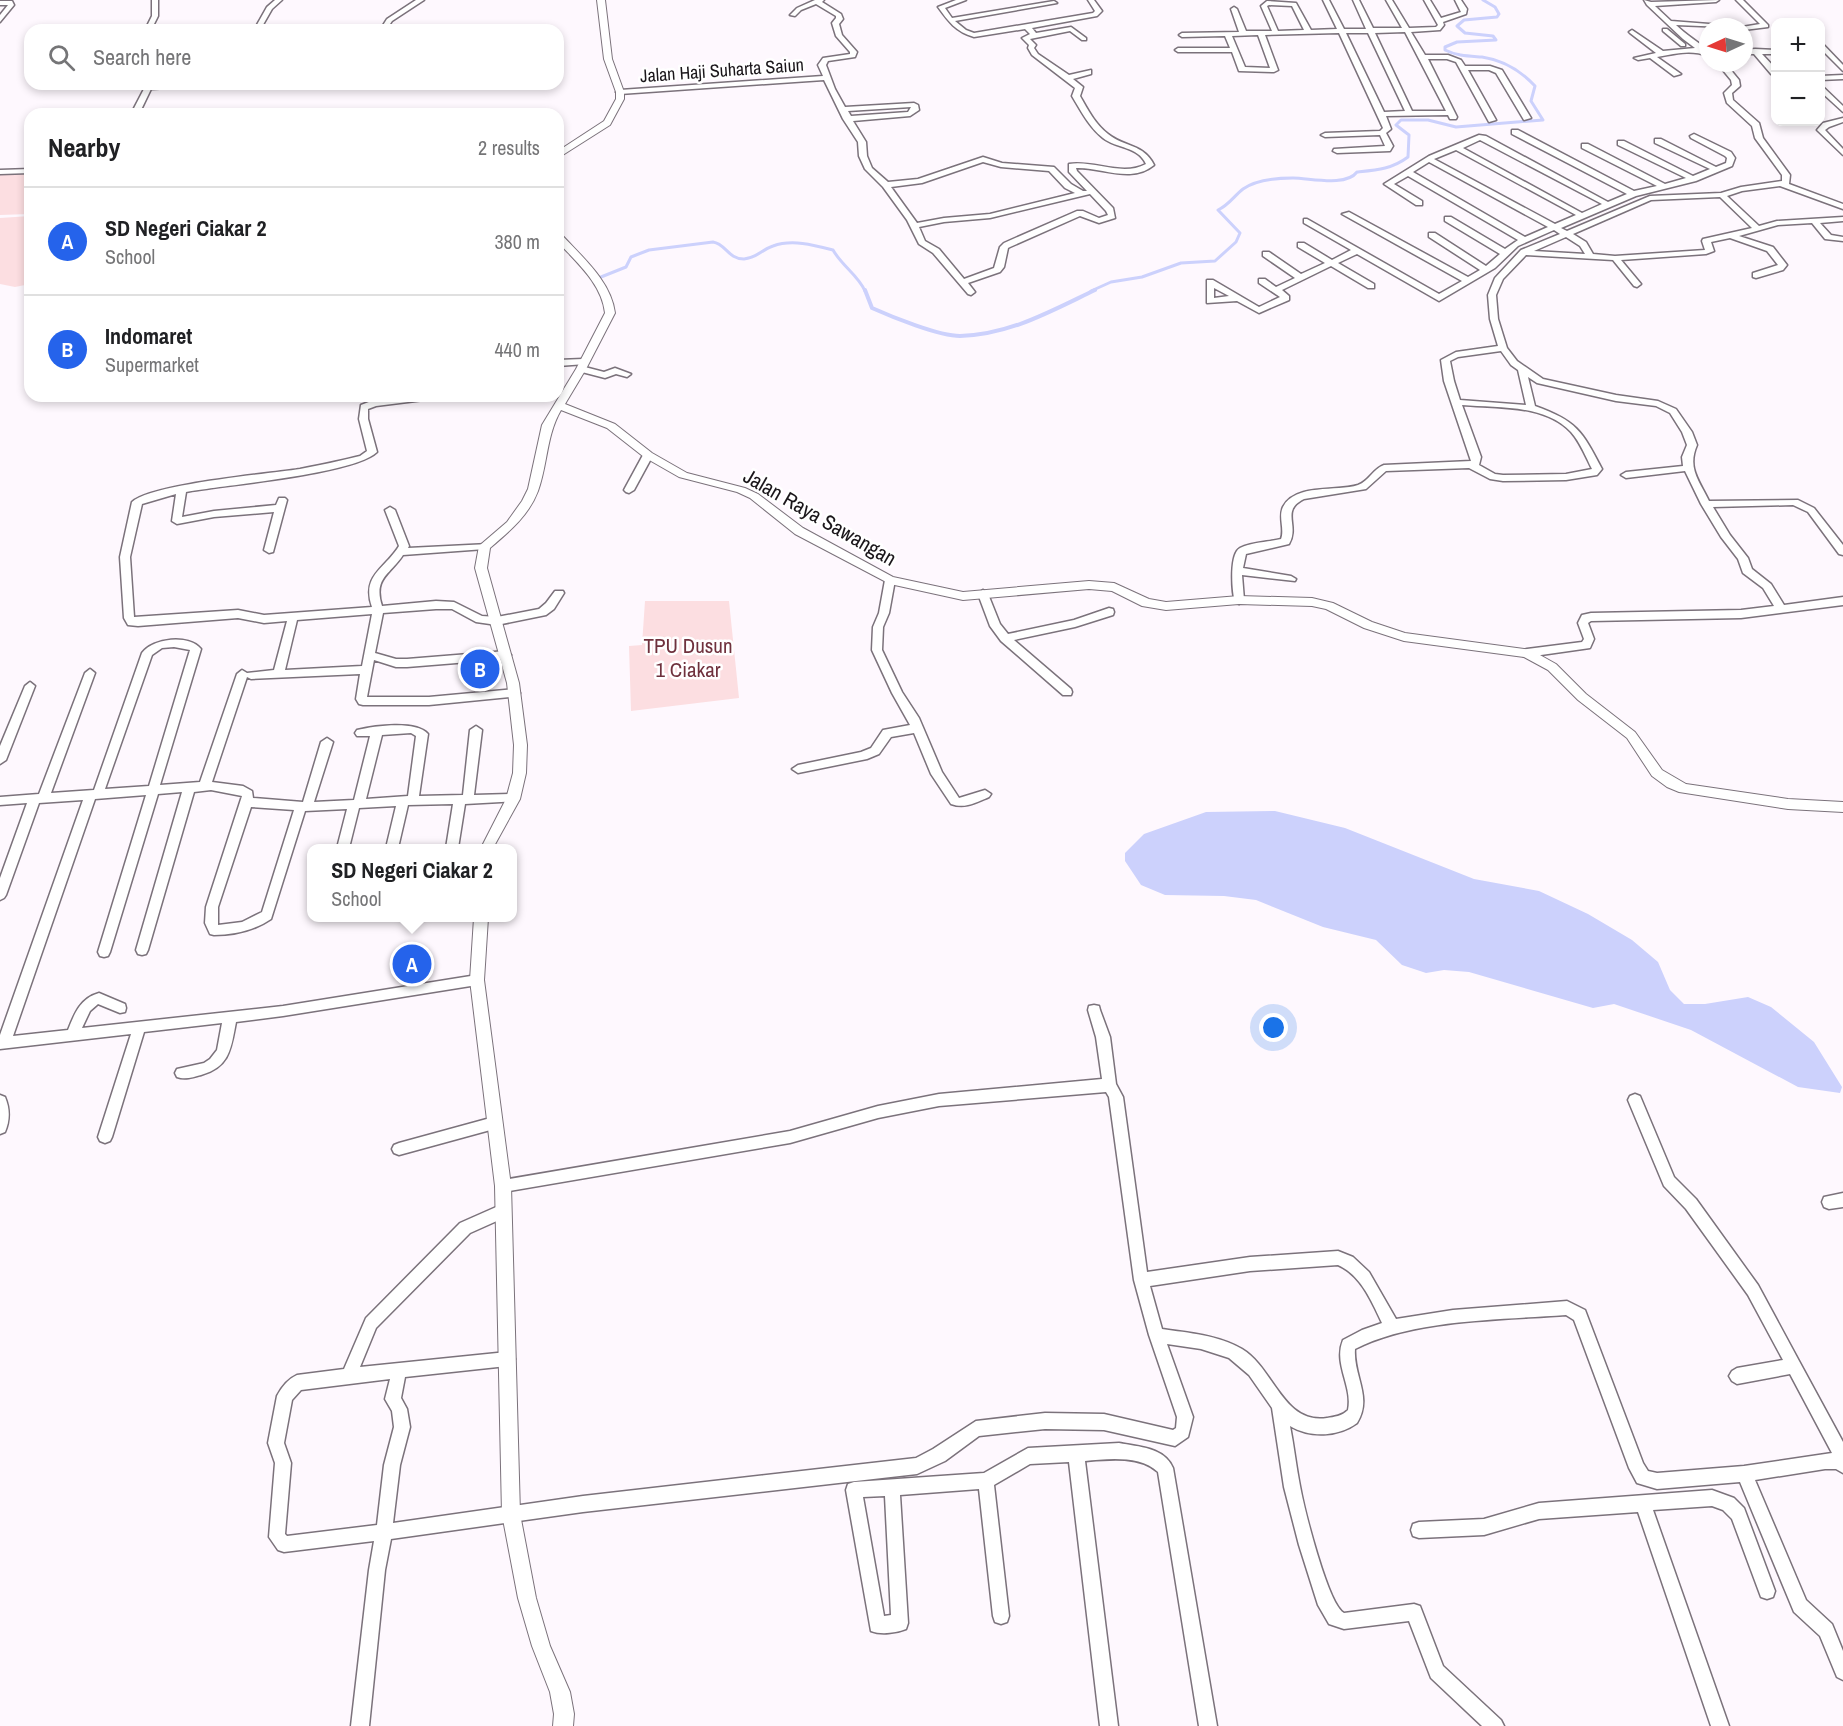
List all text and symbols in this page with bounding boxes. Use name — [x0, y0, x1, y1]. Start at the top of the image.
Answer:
north arrow — [1699, 18, 1753, 72]
map controls — [1771, 18, 1825, 126]
button: + — [1771, 18, 1825, 72]
search box — [24, 24, 564, 90]
icon: search — [45, 41, 78, 74]
text: Search here — [93, 42, 191, 72]
street label: Jalan Haji Suharta Saiun — [639, 52, 805, 88]
button: − — [1771, 72, 1825, 126]
text: Nearby — [48, 130, 120, 165]
text: 2 results — [478, 134, 540, 161]
text: SD Negeri Ciakar 2 — [105, 213, 266, 243]
text: A — [62, 228, 73, 255]
text: 380 m — [494, 228, 540, 255]
text: School — [105, 243, 155, 270]
text: Indomaret — [105, 321, 192, 351]
text: B — [62, 336, 73, 363]
text: 440 m — [494, 336, 540, 363]
text: Supermarket — [105, 351, 199, 378]
street label: Jalan Raya Sawangan — [738, 461, 902, 573]
park label: TPU Dusun 1 Ciakar — [644, 631, 733, 684]
pin: B — [460, 646, 500, 692]
popup — [307, 844, 517, 922]
text: SD Negeri Ciakar 2 — [331, 855, 493, 885]
text: School — [331, 885, 381, 912]
pin: A — [392, 942, 432, 986]
your location — [1259, 1013, 1288, 1042]

